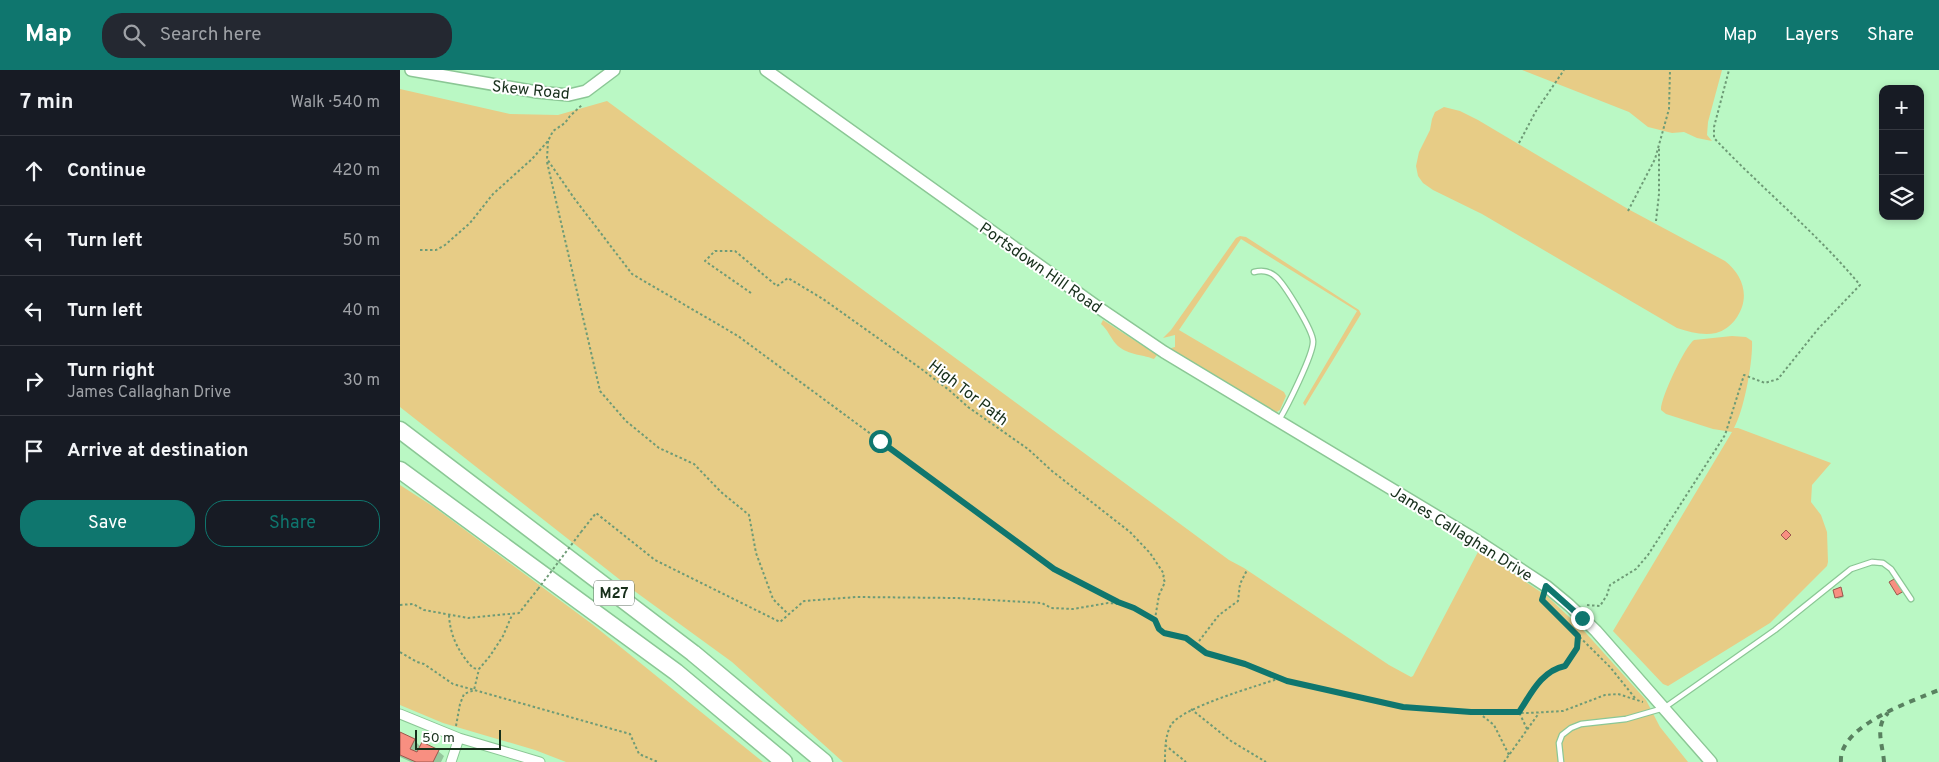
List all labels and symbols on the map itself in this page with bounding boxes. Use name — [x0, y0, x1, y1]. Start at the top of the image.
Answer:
street label: Skew Road — [491, 77, 571, 105]
street label: Portsdown Hill Road — [975, 219, 1105, 318]
street label: High Tor Path — [924, 356, 1012, 431]
route start — [869, 430, 892, 453]
street label: James Callaghan Drive — [1386, 483, 1536, 587]
road number: M27 — [594, 580, 634, 606]
route end — [1571, 607, 1594, 630]
scale bar — [415, 727, 501, 750]

